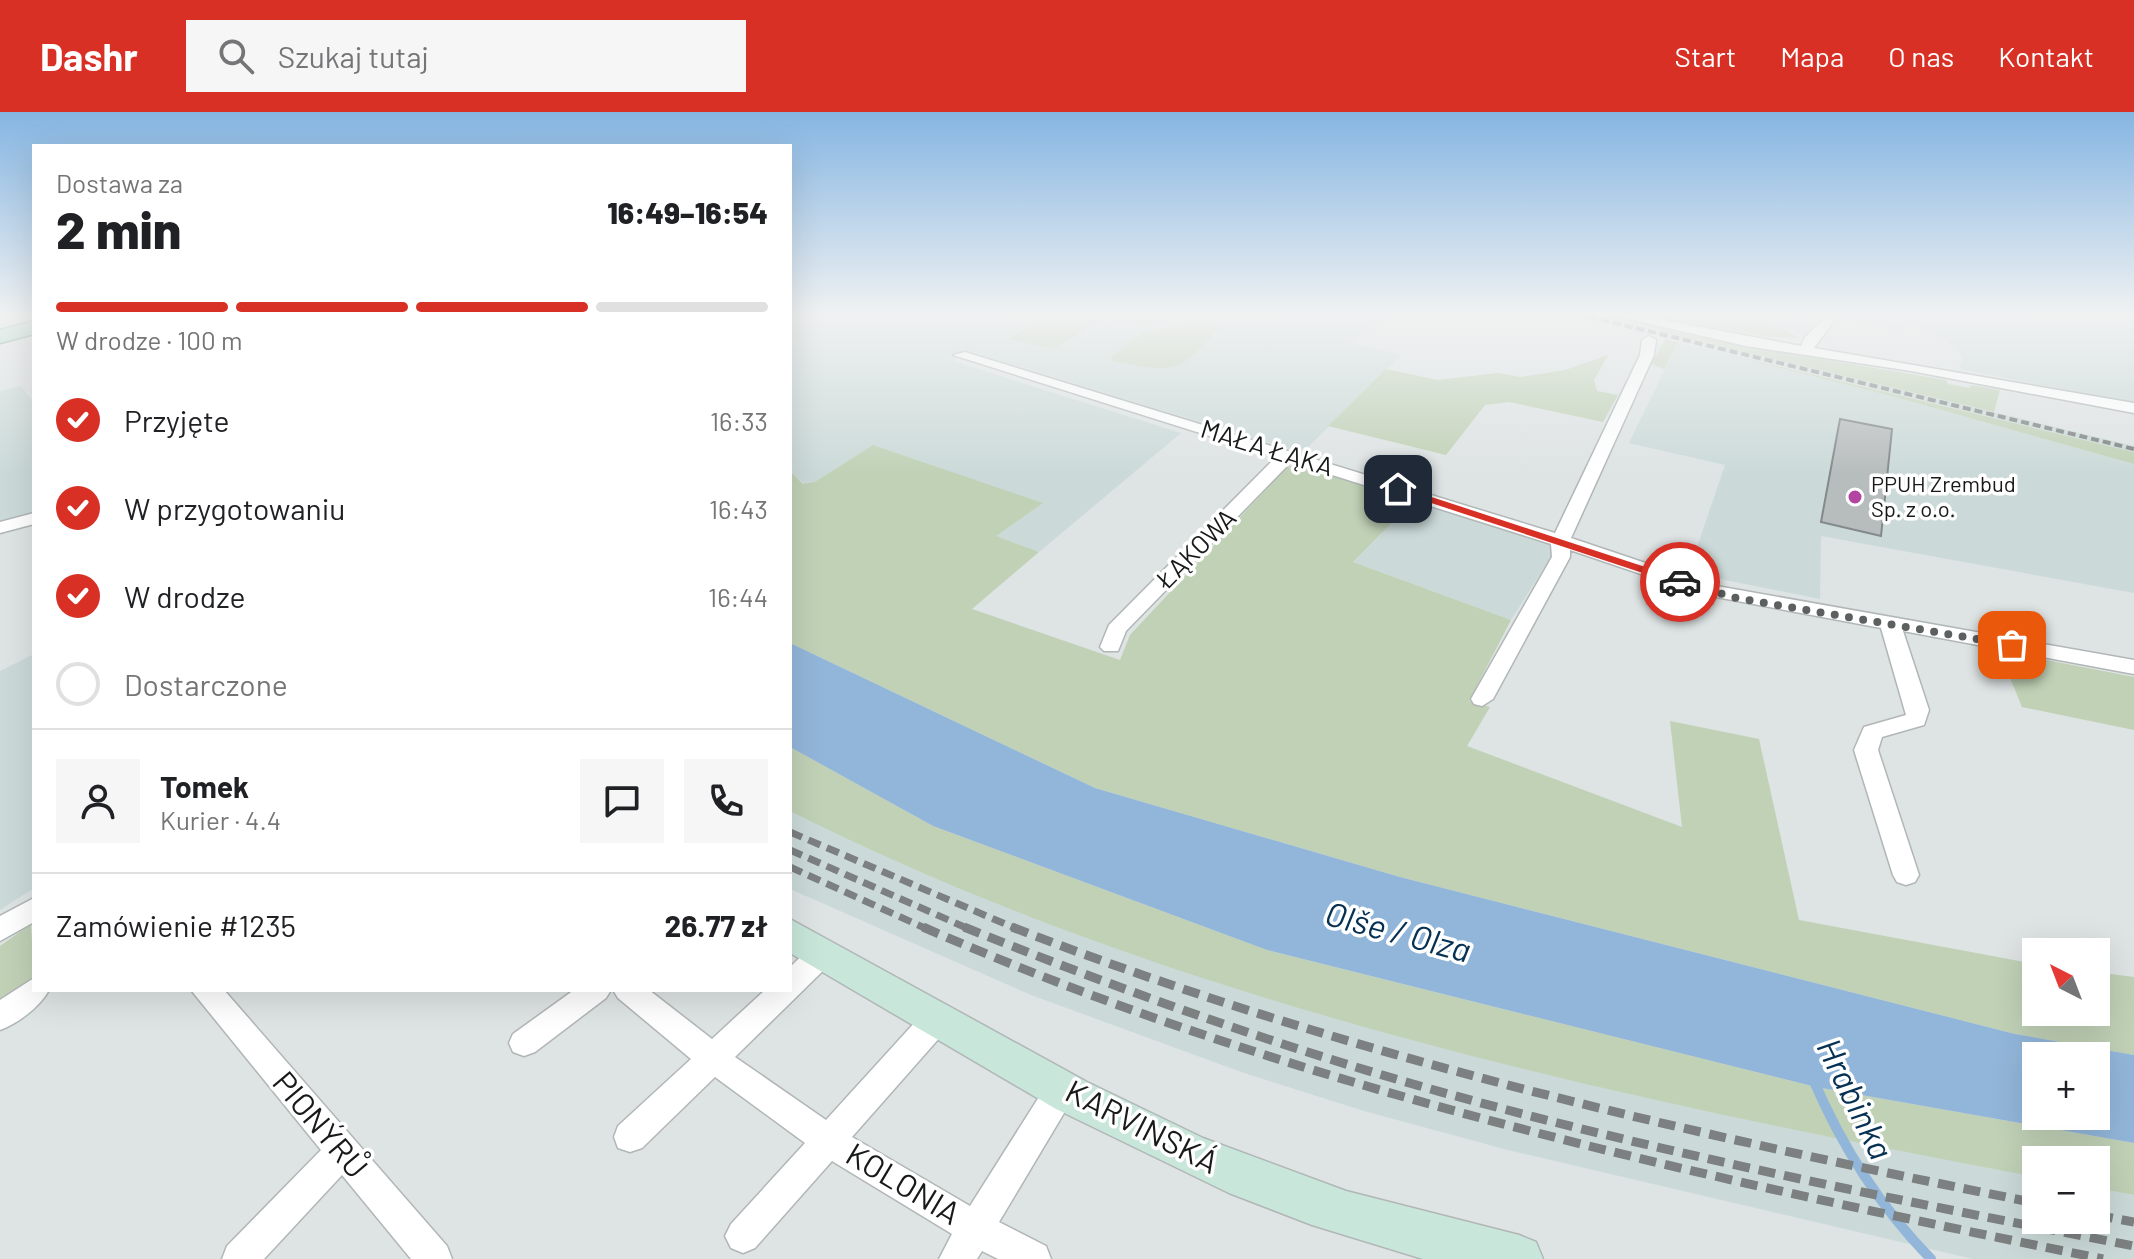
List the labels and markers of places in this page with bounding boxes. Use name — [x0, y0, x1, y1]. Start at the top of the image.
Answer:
pin — [1364, 455, 1432, 523]
place label: PPUH Zrembud Sp. z o.o. — [1871, 470, 2016, 521]
marker: PPUH Zrembud Sp. z o.o. — [1846, 488, 1864, 506]
pin — [1978, 611, 2046, 679]

